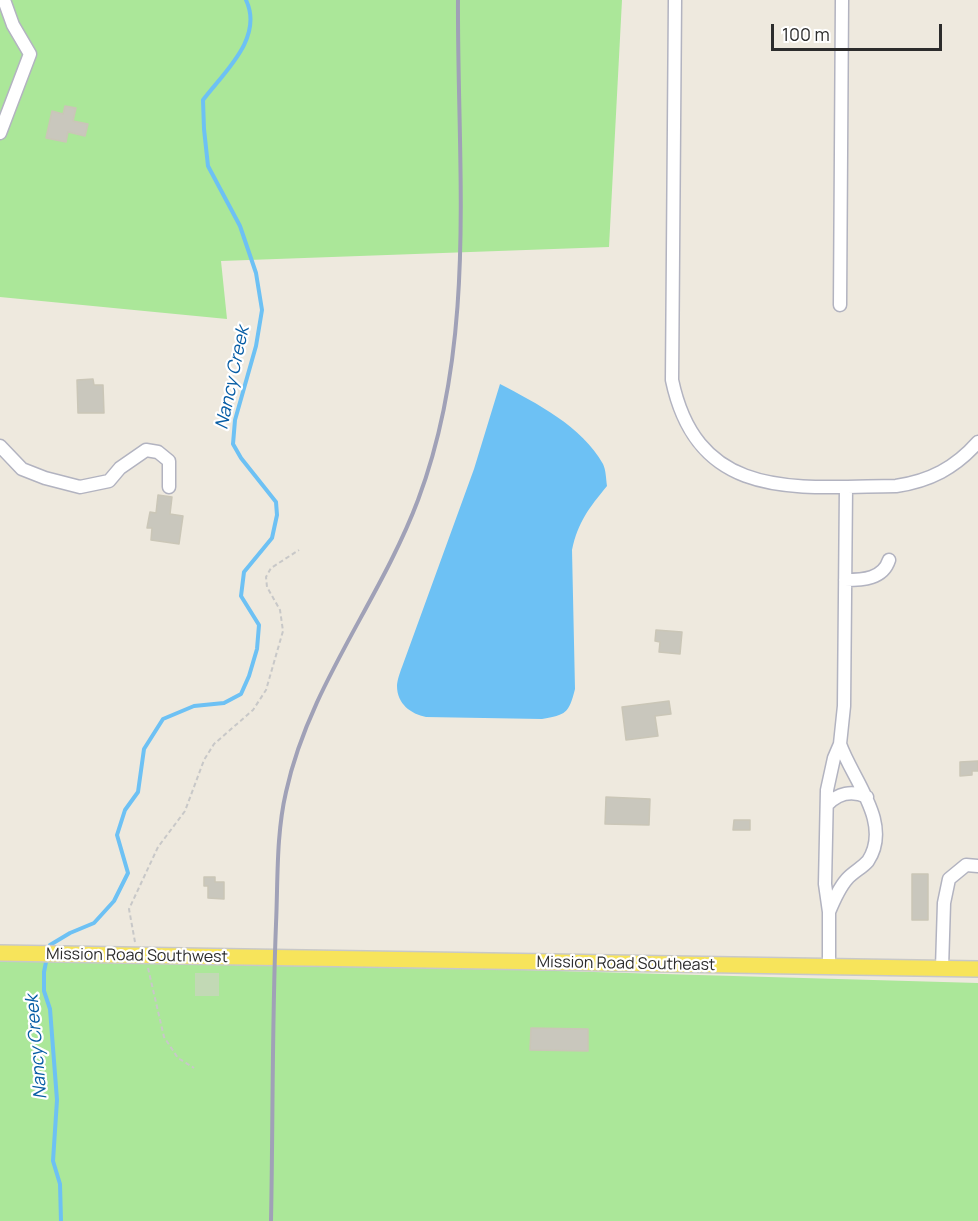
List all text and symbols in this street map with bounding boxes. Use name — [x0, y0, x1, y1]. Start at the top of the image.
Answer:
scale bar — [774, 12, 945, 50]
text: 100 m — [782, 22, 830, 46]
water label: Nancy Creek — [212, 324, 254, 432]
street label: Mission Road Southwest — [46, 945, 228, 967]
street label: Mission Road Southeast — [537, 953, 715, 975]
water label: Nancy Creek — [22, 994, 52, 1100]

